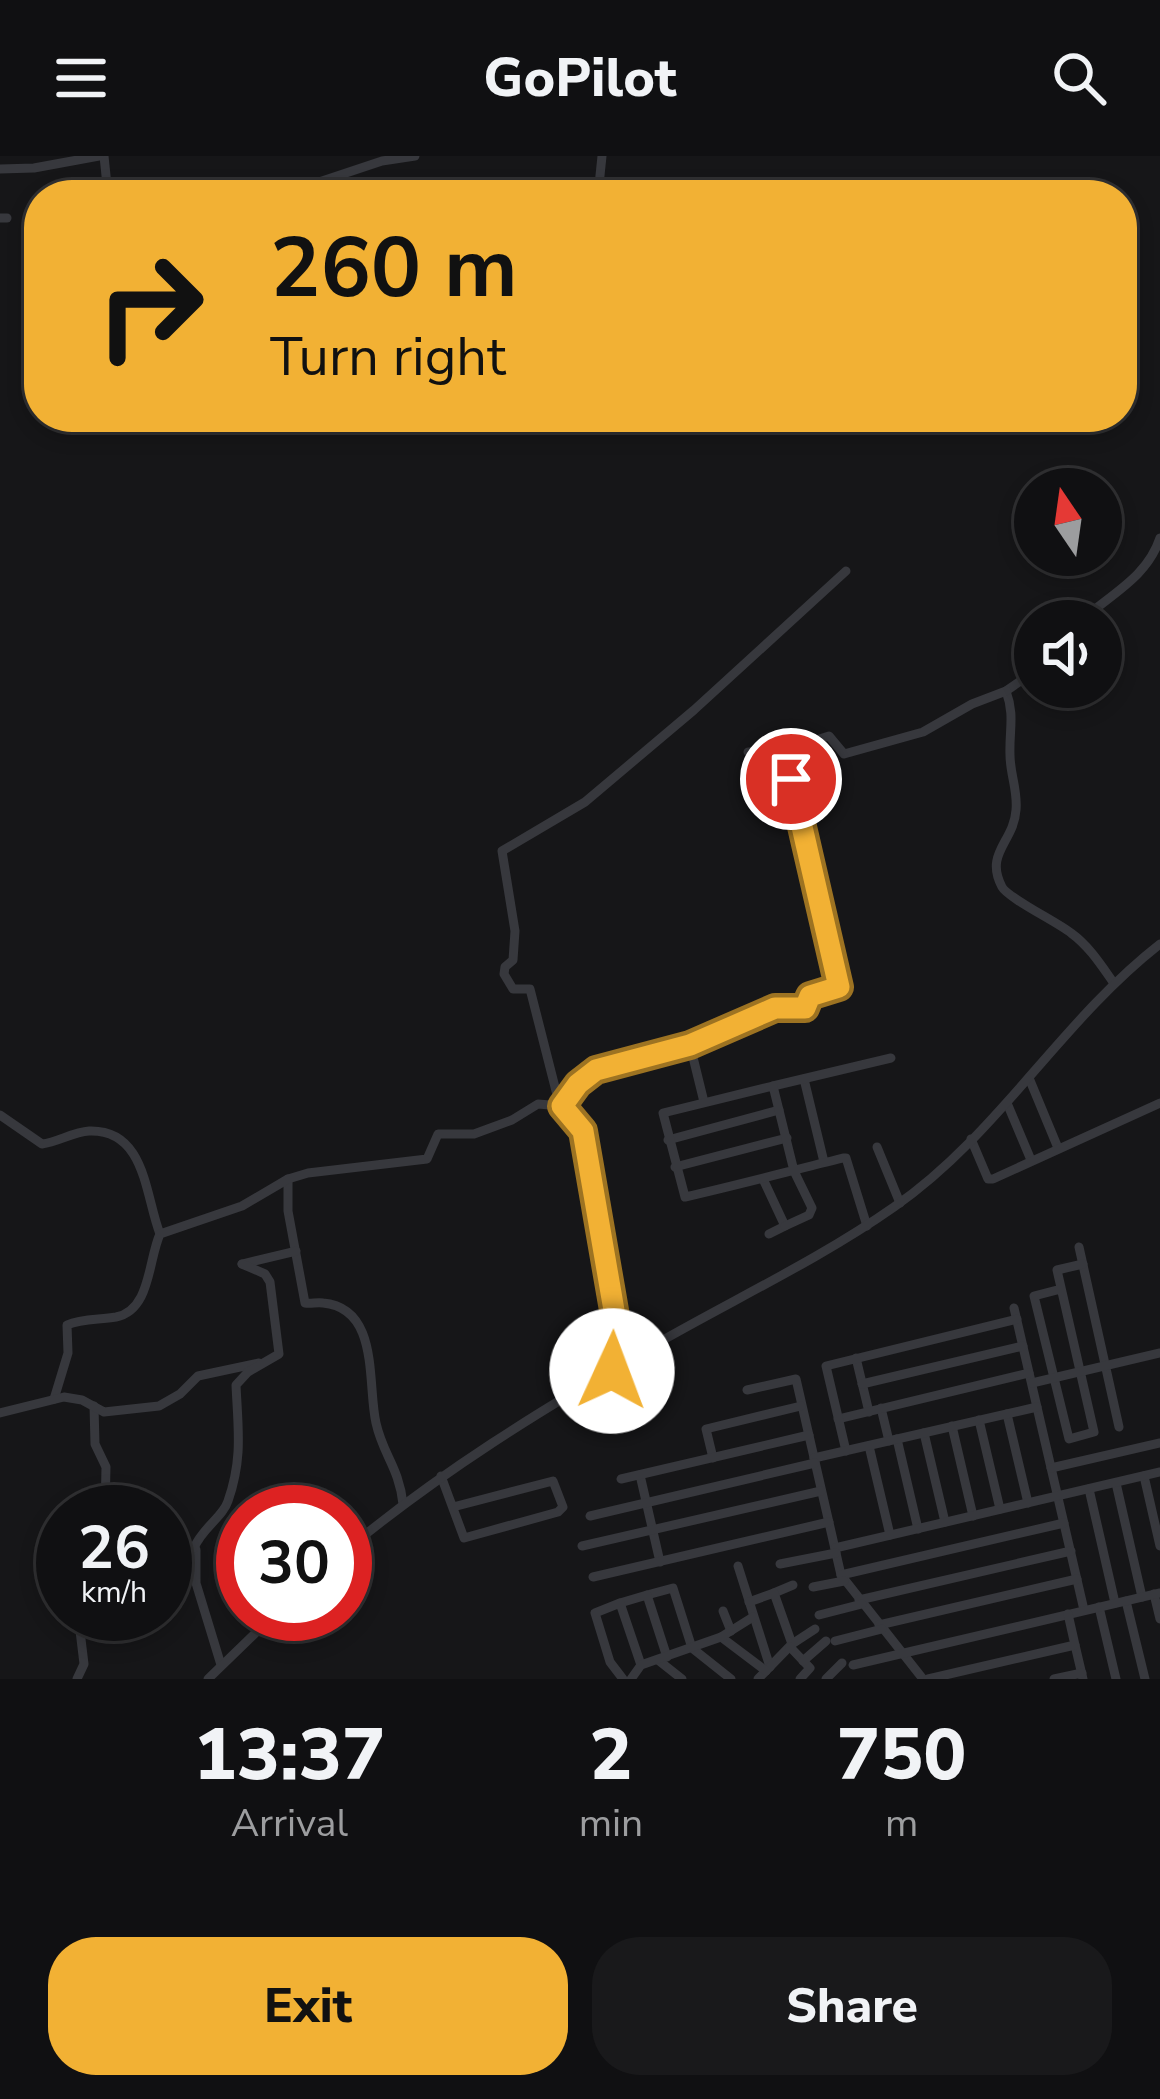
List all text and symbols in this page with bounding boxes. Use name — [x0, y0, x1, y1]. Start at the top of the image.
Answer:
text: GoPilot — [483, 41, 677, 115]
icon: menu — [48, 45, 114, 111]
icon: search — [1046, 45, 1112, 111]
text: 260 m — [270, 211, 518, 326]
icon: right — [72, 228, 228, 384]
text: Turn right — [270, 320, 506, 394]
north arrow — [1014, 468, 1122, 576]
map controls — [1014, 468, 1122, 708]
button: sound — [1014, 600, 1122, 708]
pin — [740, 728, 842, 830]
icon: arrive — [758, 746, 824, 812]
position arrow — [549, 1308, 675, 1434]
speed limit sign: 30 — [216, 1485, 372, 1641]
text: 26 — [78, 1507, 150, 1589]
text: km/h — [81, 1572, 147, 1613]
text: 13:37 — [194, 1706, 385, 1804]
text: 2 — [589, 1706, 633, 1804]
text: 750 — [837, 1706, 966, 1804]
text: Arrival — [231, 1797, 348, 1850]
text: min — [579, 1797, 643, 1850]
text: m — [885, 1797, 918, 1850]
button: Exit — [48, 1937, 568, 2075]
button: Share — [592, 1937, 1112, 2075]

